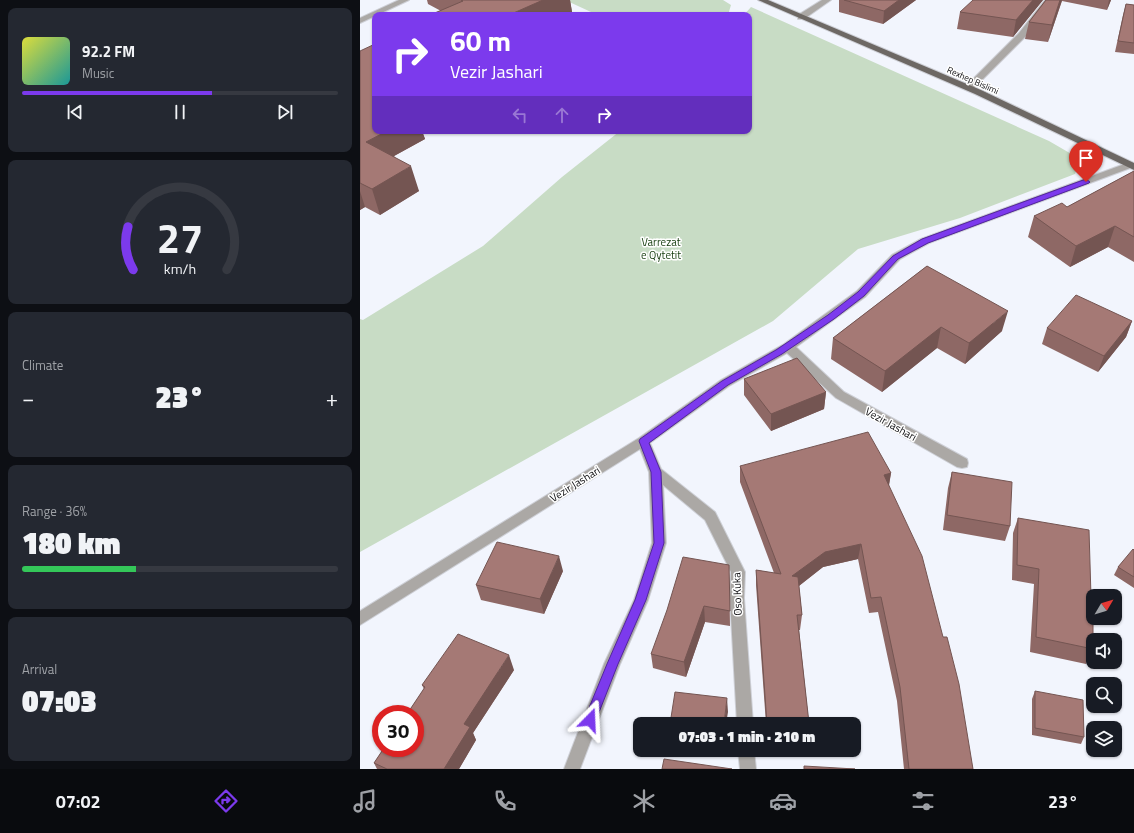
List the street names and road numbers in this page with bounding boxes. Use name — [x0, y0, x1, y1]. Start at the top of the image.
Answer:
street label: Rexhep Bislimi — [945, 63, 1001, 97]
street label: Vezir Jashari — [862, 403, 920, 445]
street label: Vezir Jashari — [547, 462, 603, 506]
street label: Oso Kuka — [728, 572, 746, 616]

